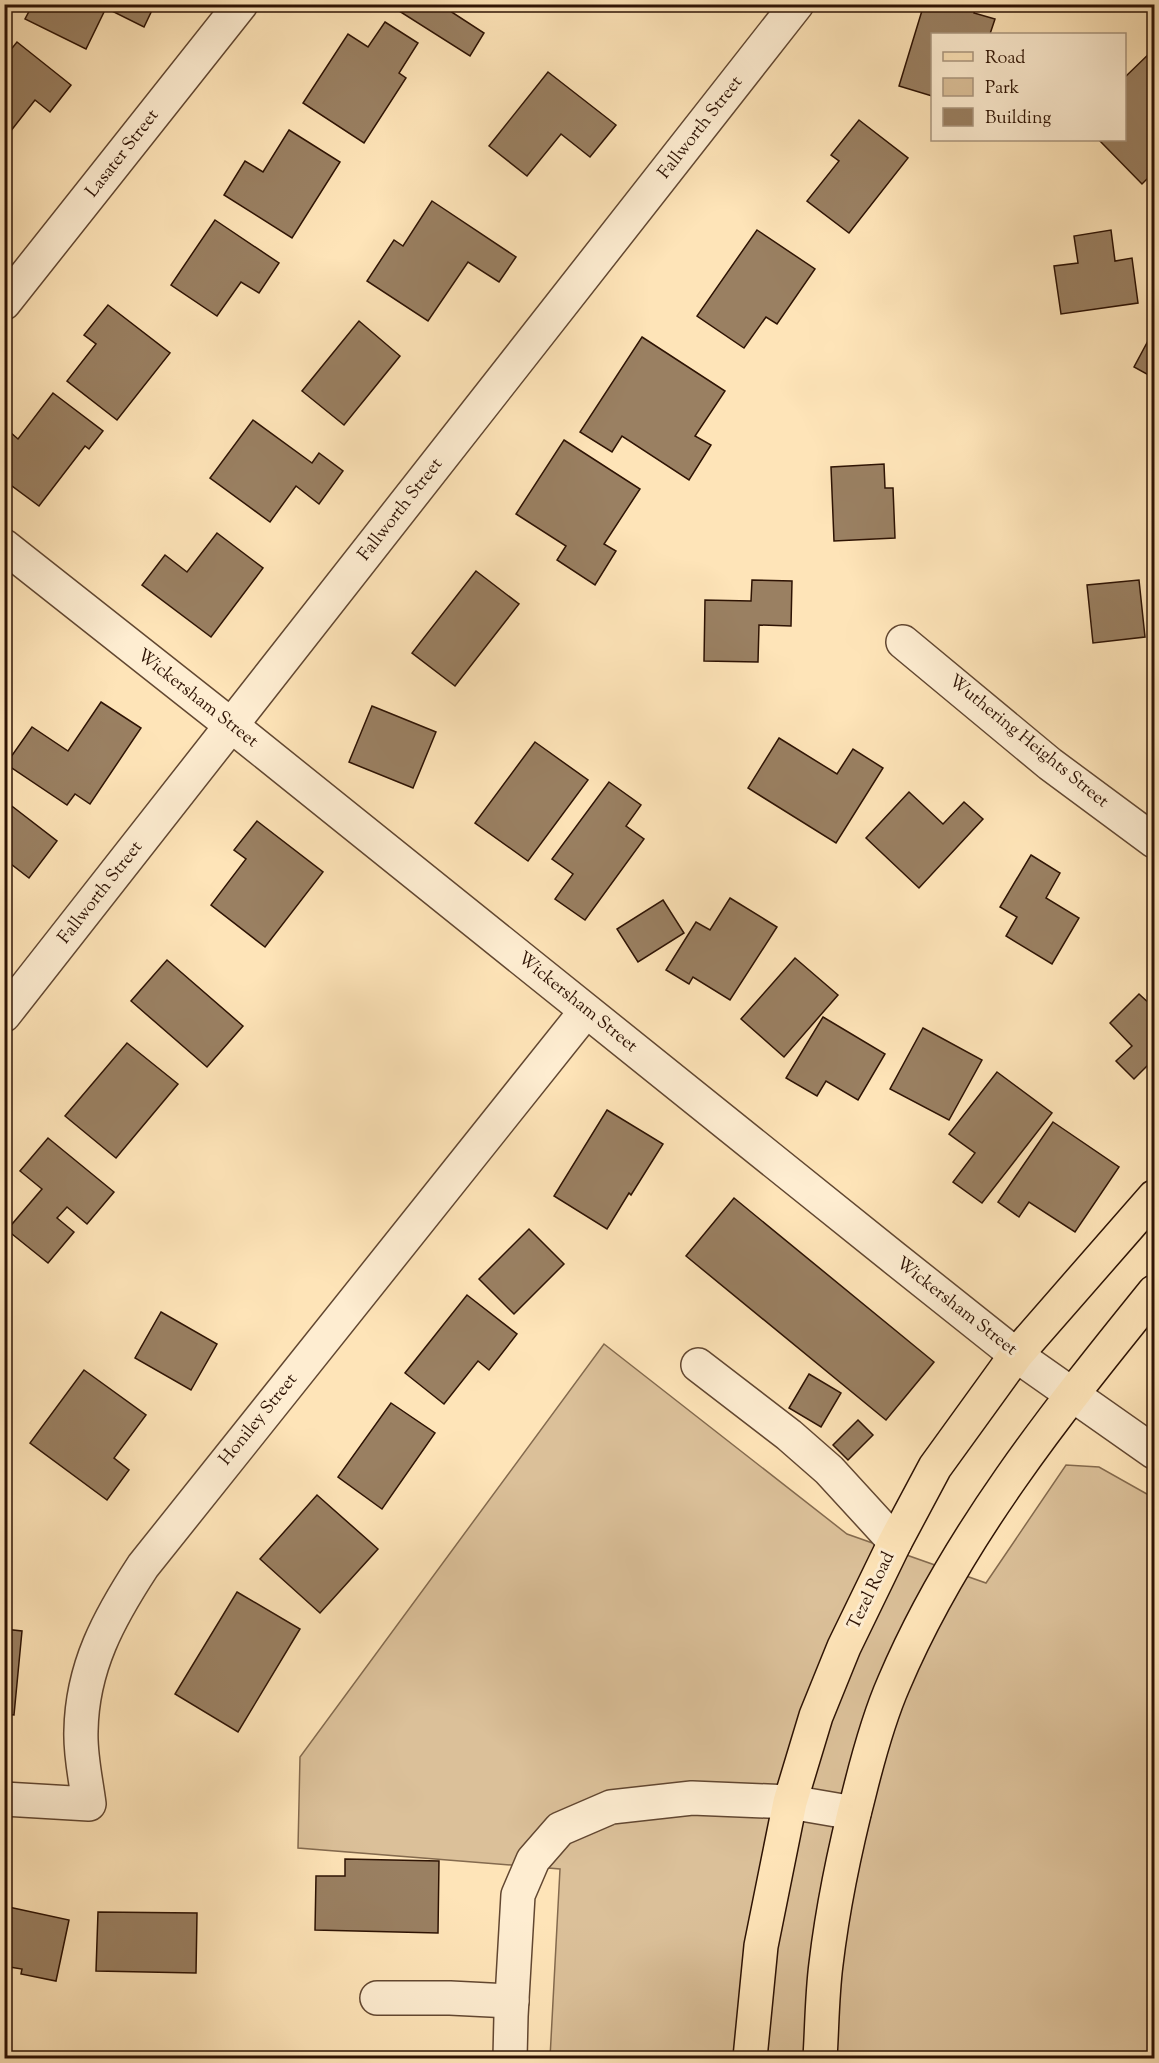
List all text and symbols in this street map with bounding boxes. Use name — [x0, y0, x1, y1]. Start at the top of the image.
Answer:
legend — [931, 33, 1126, 141]
text: Road — [985, 46, 1025, 72]
street label: Fallworth Street — [652, 71, 750, 185]
text: Park — [985, 76, 1020, 102]
street label: Lasater Street — [80, 104, 166, 204]
text: Building — [985, 106, 1051, 132]
street label: Fallworth Street — [352, 453, 450, 567]
street label: Wickersham Street — [131, 643, 263, 755]
street label: Wuthering Heights Street — [942, 669, 1114, 815]
street label: Fallworth Street — [52, 836, 150, 950]
street label: Wickersham Street — [511, 946, 643, 1060]
street label: Wickersham Street — [890, 1251, 1022, 1363]
street label: Honiley Street — [214, 1368, 304, 1472]
street label: Tezel Road — [842, 1548, 902, 1634]

